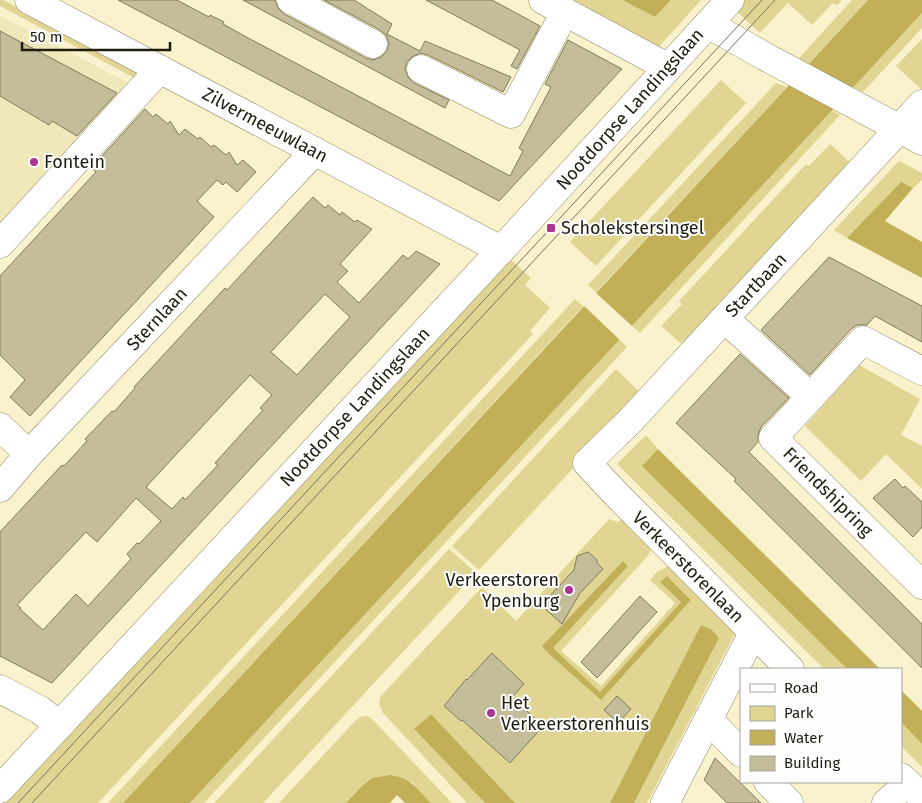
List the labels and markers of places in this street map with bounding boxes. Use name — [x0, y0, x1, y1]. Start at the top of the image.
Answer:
place label: Fontein — [44, 151, 105, 173]
marker: Fontein — [28, 156, 40, 168]
place label: Scholekstersingel — [561, 217, 704, 239]
marker: Scholekstersingel — [545, 222, 557, 234]
place label: Verkeerstoren Ypenburg — [445, 569, 560, 612]
marker: Verkeerstoren Ypenburg — [563, 584, 575, 596]
place label: Het Verkeerstorenhuis — [501, 692, 649, 735]
marker: Het Verkeerstorenhuis — [485, 707, 497, 719]

